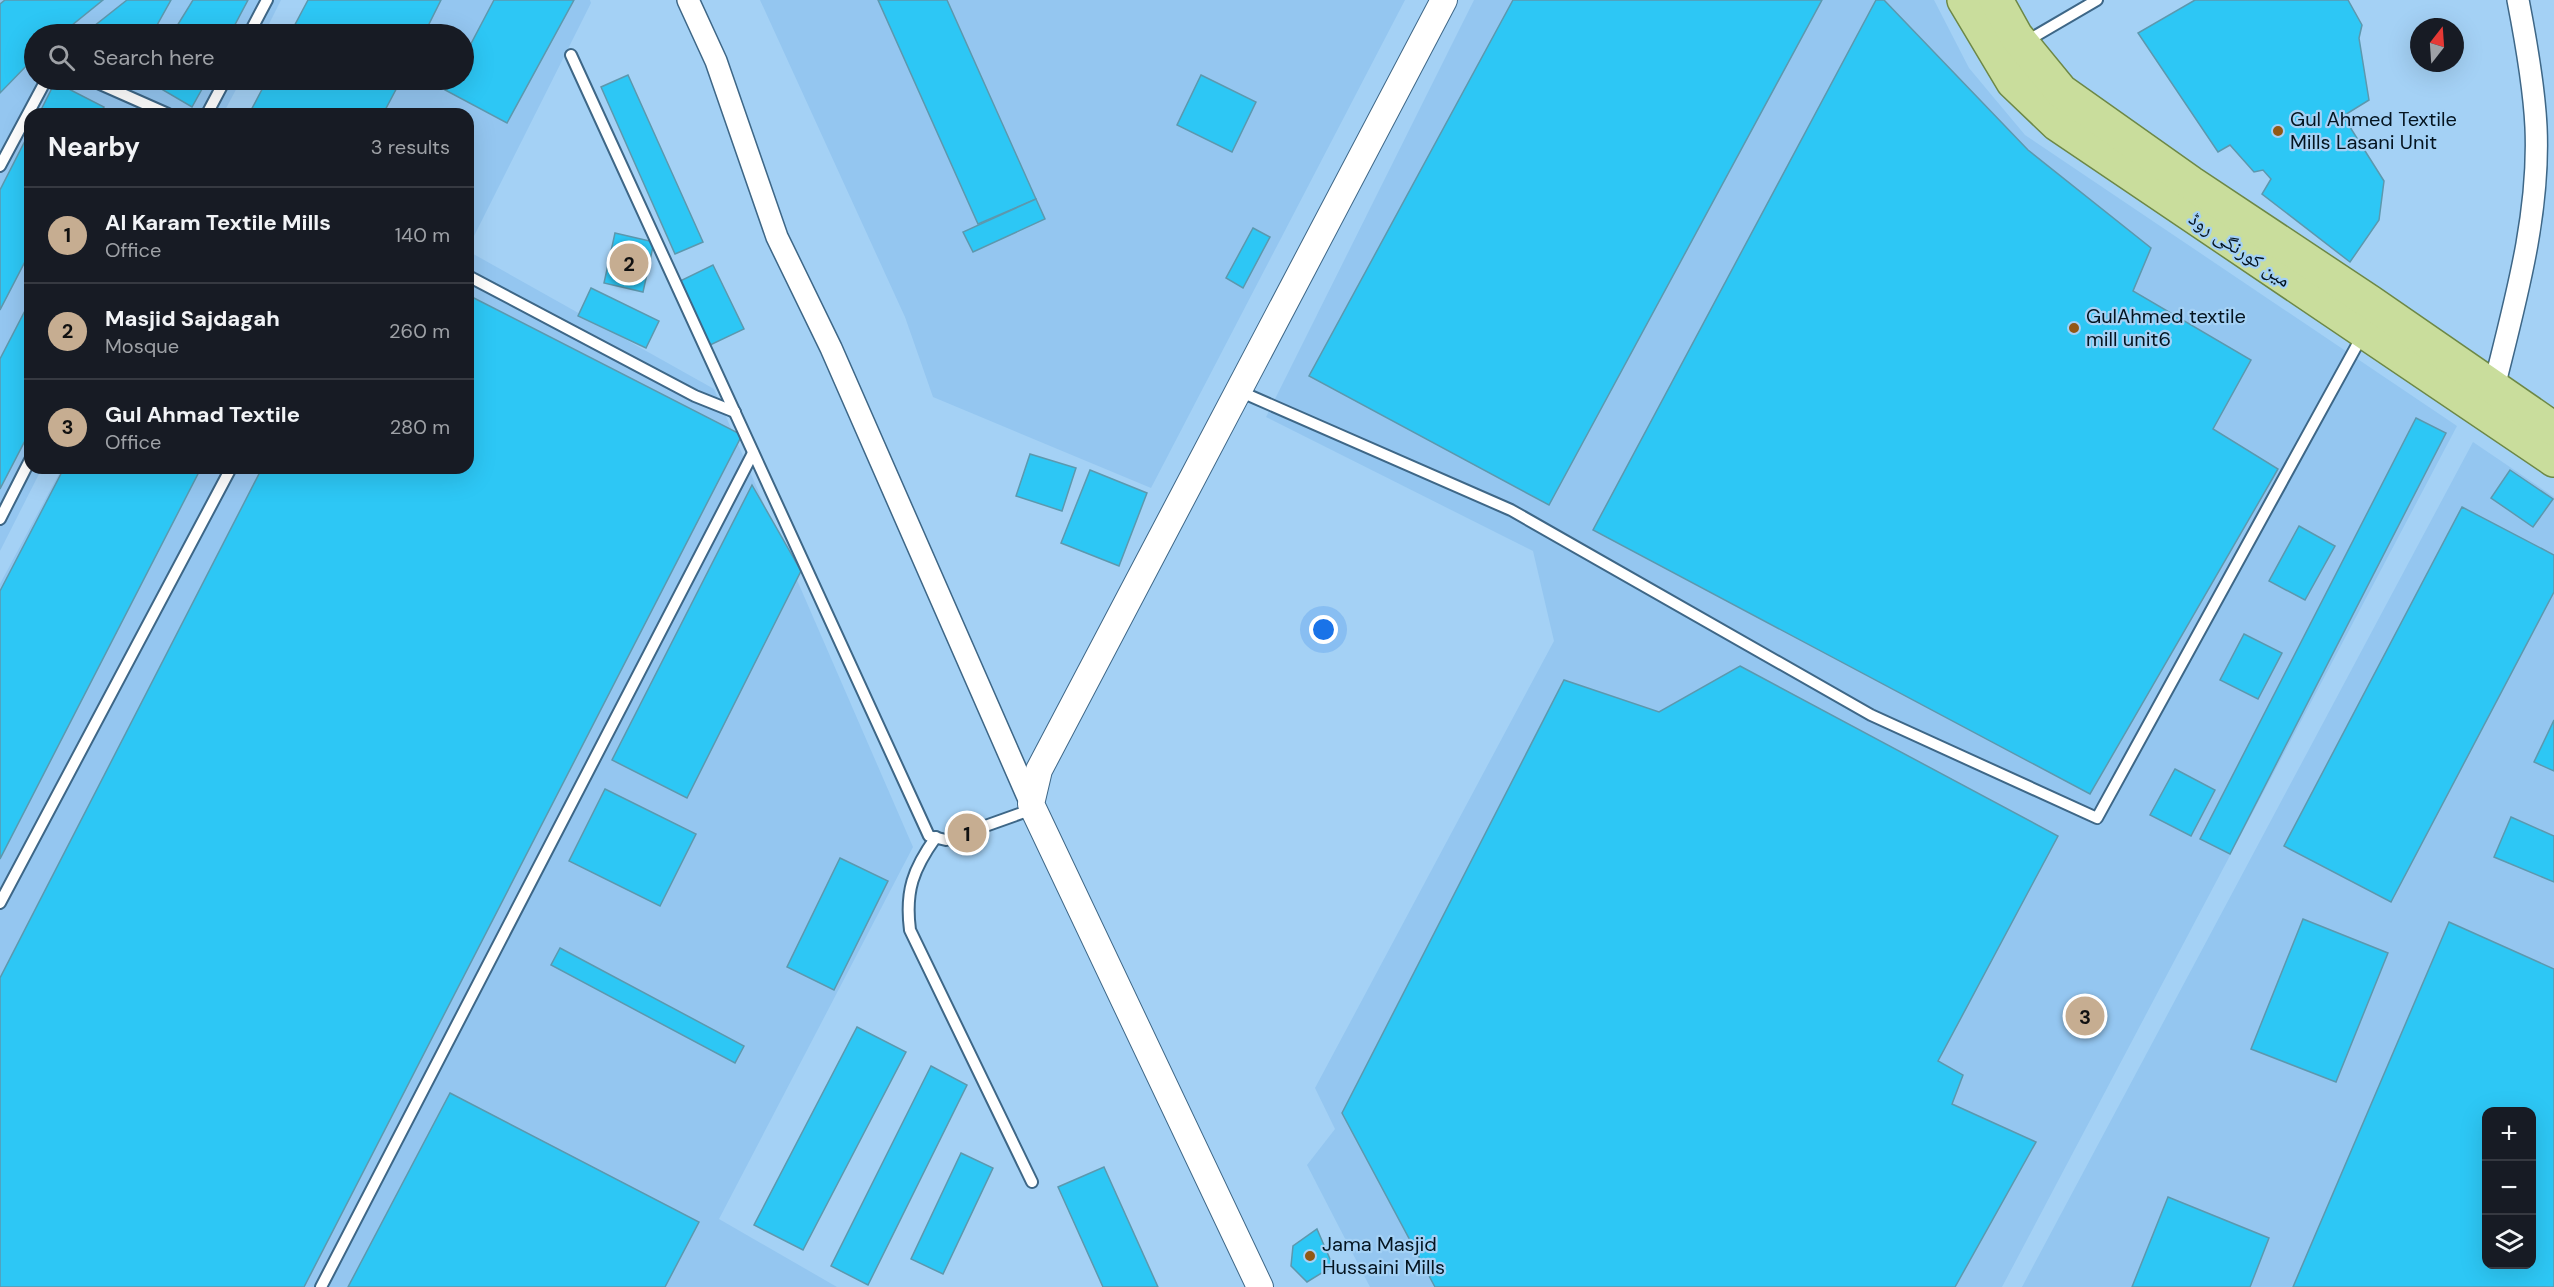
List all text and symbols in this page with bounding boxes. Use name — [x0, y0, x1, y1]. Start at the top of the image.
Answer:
north arrow — [2410, 18, 2464, 72]
search box — [24, 24, 474, 90]
icon: search — [45, 41, 78, 74]
text: Search here — [93, 43, 214, 72]
place label: Gul Ahmed Textile Mills Lasani Unit — [2290, 106, 2457, 155]
marker: Gul Ahmed Textile Mills Lasani Unit — [2271, 124, 2285, 138]
text: Nearby — [48, 130, 140, 164]
text: 3 results — [371, 134, 450, 160]
street label: مین کورنگی روڈ — [2184, 205, 2296, 293]
text: Al Karam Textile Mills — [105, 208, 331, 237]
text: 1 — [64, 222, 71, 248]
text: 140 m — [395, 222, 450, 248]
text: Office — [105, 237, 161, 263]
pin: 2 — [610, 240, 648, 286]
place label: GulAhmed textile mill unit6 — [2086, 303, 2246, 352]
text: Masjid Sajdagah — [105, 304, 280, 333]
text: 2 — [62, 318, 73, 344]
text: 260 m — [389, 318, 450, 344]
marker: GulAhmed textile mill unit6 — [2067, 321, 2081, 335]
text: Mosque — [105, 333, 179, 359]
text: Gul Ahmad Textile — [105, 400, 300, 429]
text: 3 — [61, 414, 74, 440]
text: 280 m — [390, 414, 450, 440]
text: Office — [105, 429, 161, 455]
your location — [1309, 615, 1338, 644]
pin: 1 — [948, 810, 986, 856]
pin: 3 — [2066, 994, 2104, 1038]
map controls — [2482, 1107, 2536, 1269]
button: + — [2482, 1107, 2536, 1161]
button: − — [2482, 1161, 2536, 1215]
button: layers — [2482, 1215, 2536, 1269]
place label: Jama Masjid Hussaini Mills — [1322, 1231, 1445, 1280]
marker: Jama Masjid Hussaini Mills — [1303, 1249, 1317, 1263]

